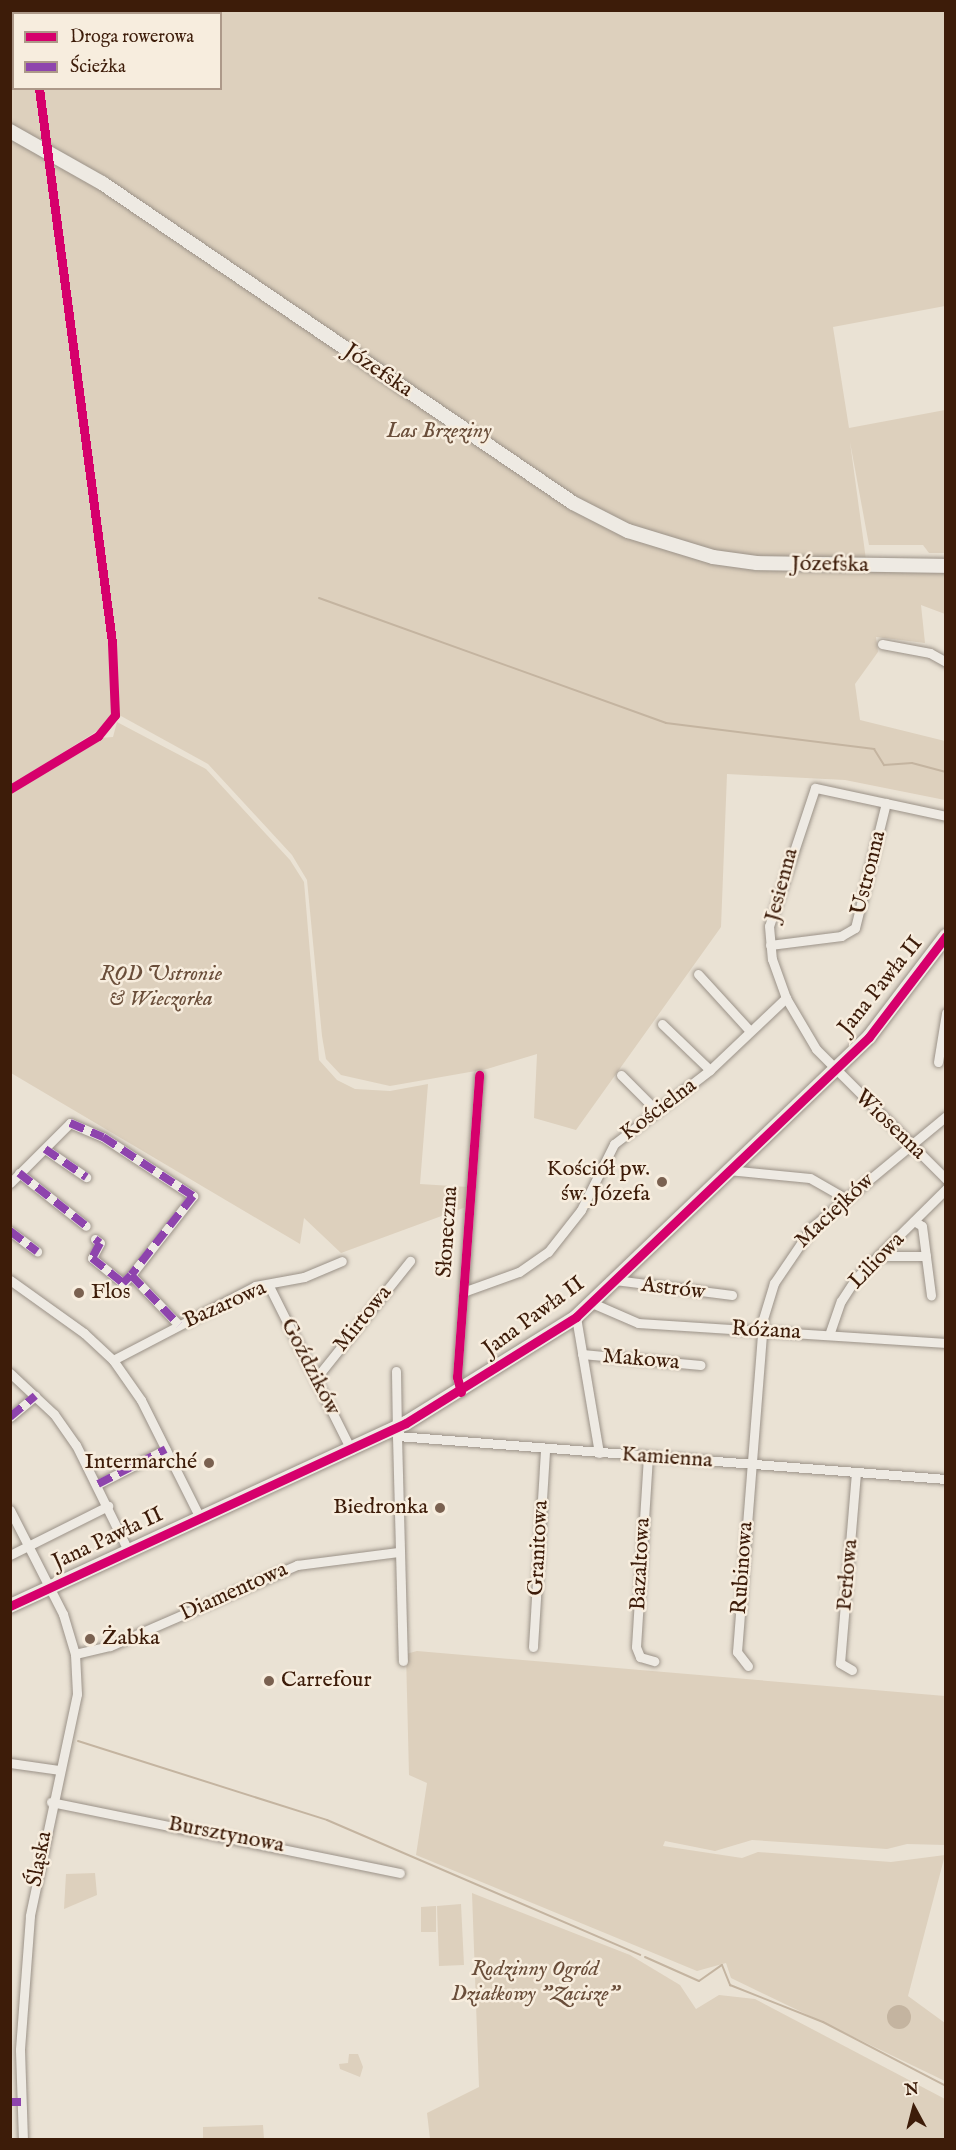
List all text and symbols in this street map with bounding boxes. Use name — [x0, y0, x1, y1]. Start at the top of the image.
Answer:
legend — [12, 12, 222, 90]
text: Droga rowerowa — [70, 26, 194, 49]
text: Ścieżka — [70, 56, 126, 79]
street label: Józefska — [338, 338, 418, 404]
park label: Las Brzeziny — [387, 419, 491, 445]
street label: Józefska — [791, 551, 869, 579]
street label: Ustronna — [846, 828, 892, 918]
street label: Jesienna — [760, 845, 804, 925]
street label: Jana Pawła II — [833, 931, 929, 1041]
park label: ROD Ustronie & Wieczorka — [100, 961, 222, 1012]
street label: Kościelna — [616, 1073, 702, 1147]
street label: Wiosenna — [849, 1084, 931, 1166]
place label: Kościół pw. św. Józefa — [547, 1156, 650, 1208]
street label: Maciejków — [790, 1168, 880, 1254]
marker: Kościół pw. św. Józefa — [655, 1175, 669, 1189]
street label: Słoneczna — [432, 1185, 464, 1279]
street label: Liliowa — [844, 1227, 910, 1295]
street label: Jana Pawła II — [478, 1271, 590, 1363]
street label: Astrów — [639, 1272, 707, 1306]
street label: Bazarowa — [180, 1275, 270, 1335]
place label: Flos — [91, 1280, 130, 1306]
street label: Mirtowa — [328, 1280, 398, 1358]
marker: Flos — [72, 1286, 86, 1300]
street label: Goździków — [274, 1314, 346, 1420]
street label: Różana — [731, 1316, 801, 1346]
street label: Makowa — [601, 1343, 681, 1377]
street label: Kamienna — [621, 1442, 713, 1474]
place label: Intermarché — [84, 1450, 197, 1476]
marker: Intermarché — [202, 1456, 216, 1470]
place label: Biedronka — [333, 1495, 428, 1521]
street label: Granitowa — [523, 1500, 555, 1596]
marker: Biedronka — [433, 1501, 447, 1515]
street label: Jana Pawła II — [48, 1502, 168, 1576]
street label: Bazaltowa — [625, 1517, 657, 1611]
street label: Rubinowa — [727, 1521, 759, 1615]
street label: Perłowa — [832, 1538, 864, 1612]
street label: Diamentowa — [176, 1557, 292, 1627]
place label: Żabka — [102, 1626, 160, 1652]
marker: Żabka — [83, 1632, 97, 1646]
place label: Carrefour — [281, 1668, 372, 1694]
marker: Carrefour — [262, 1674, 276, 1688]
street label: Bursztynowa — [166, 1811, 286, 1859]
street label: Śląska — [22, 1829, 58, 1889]
park label: Rodzinny Ogród Działkowy "Zacisze" — [451, 1956, 619, 2008]
north arrow — [884, 2078, 944, 2138]
text: N — [904, 2079, 920, 2101]

